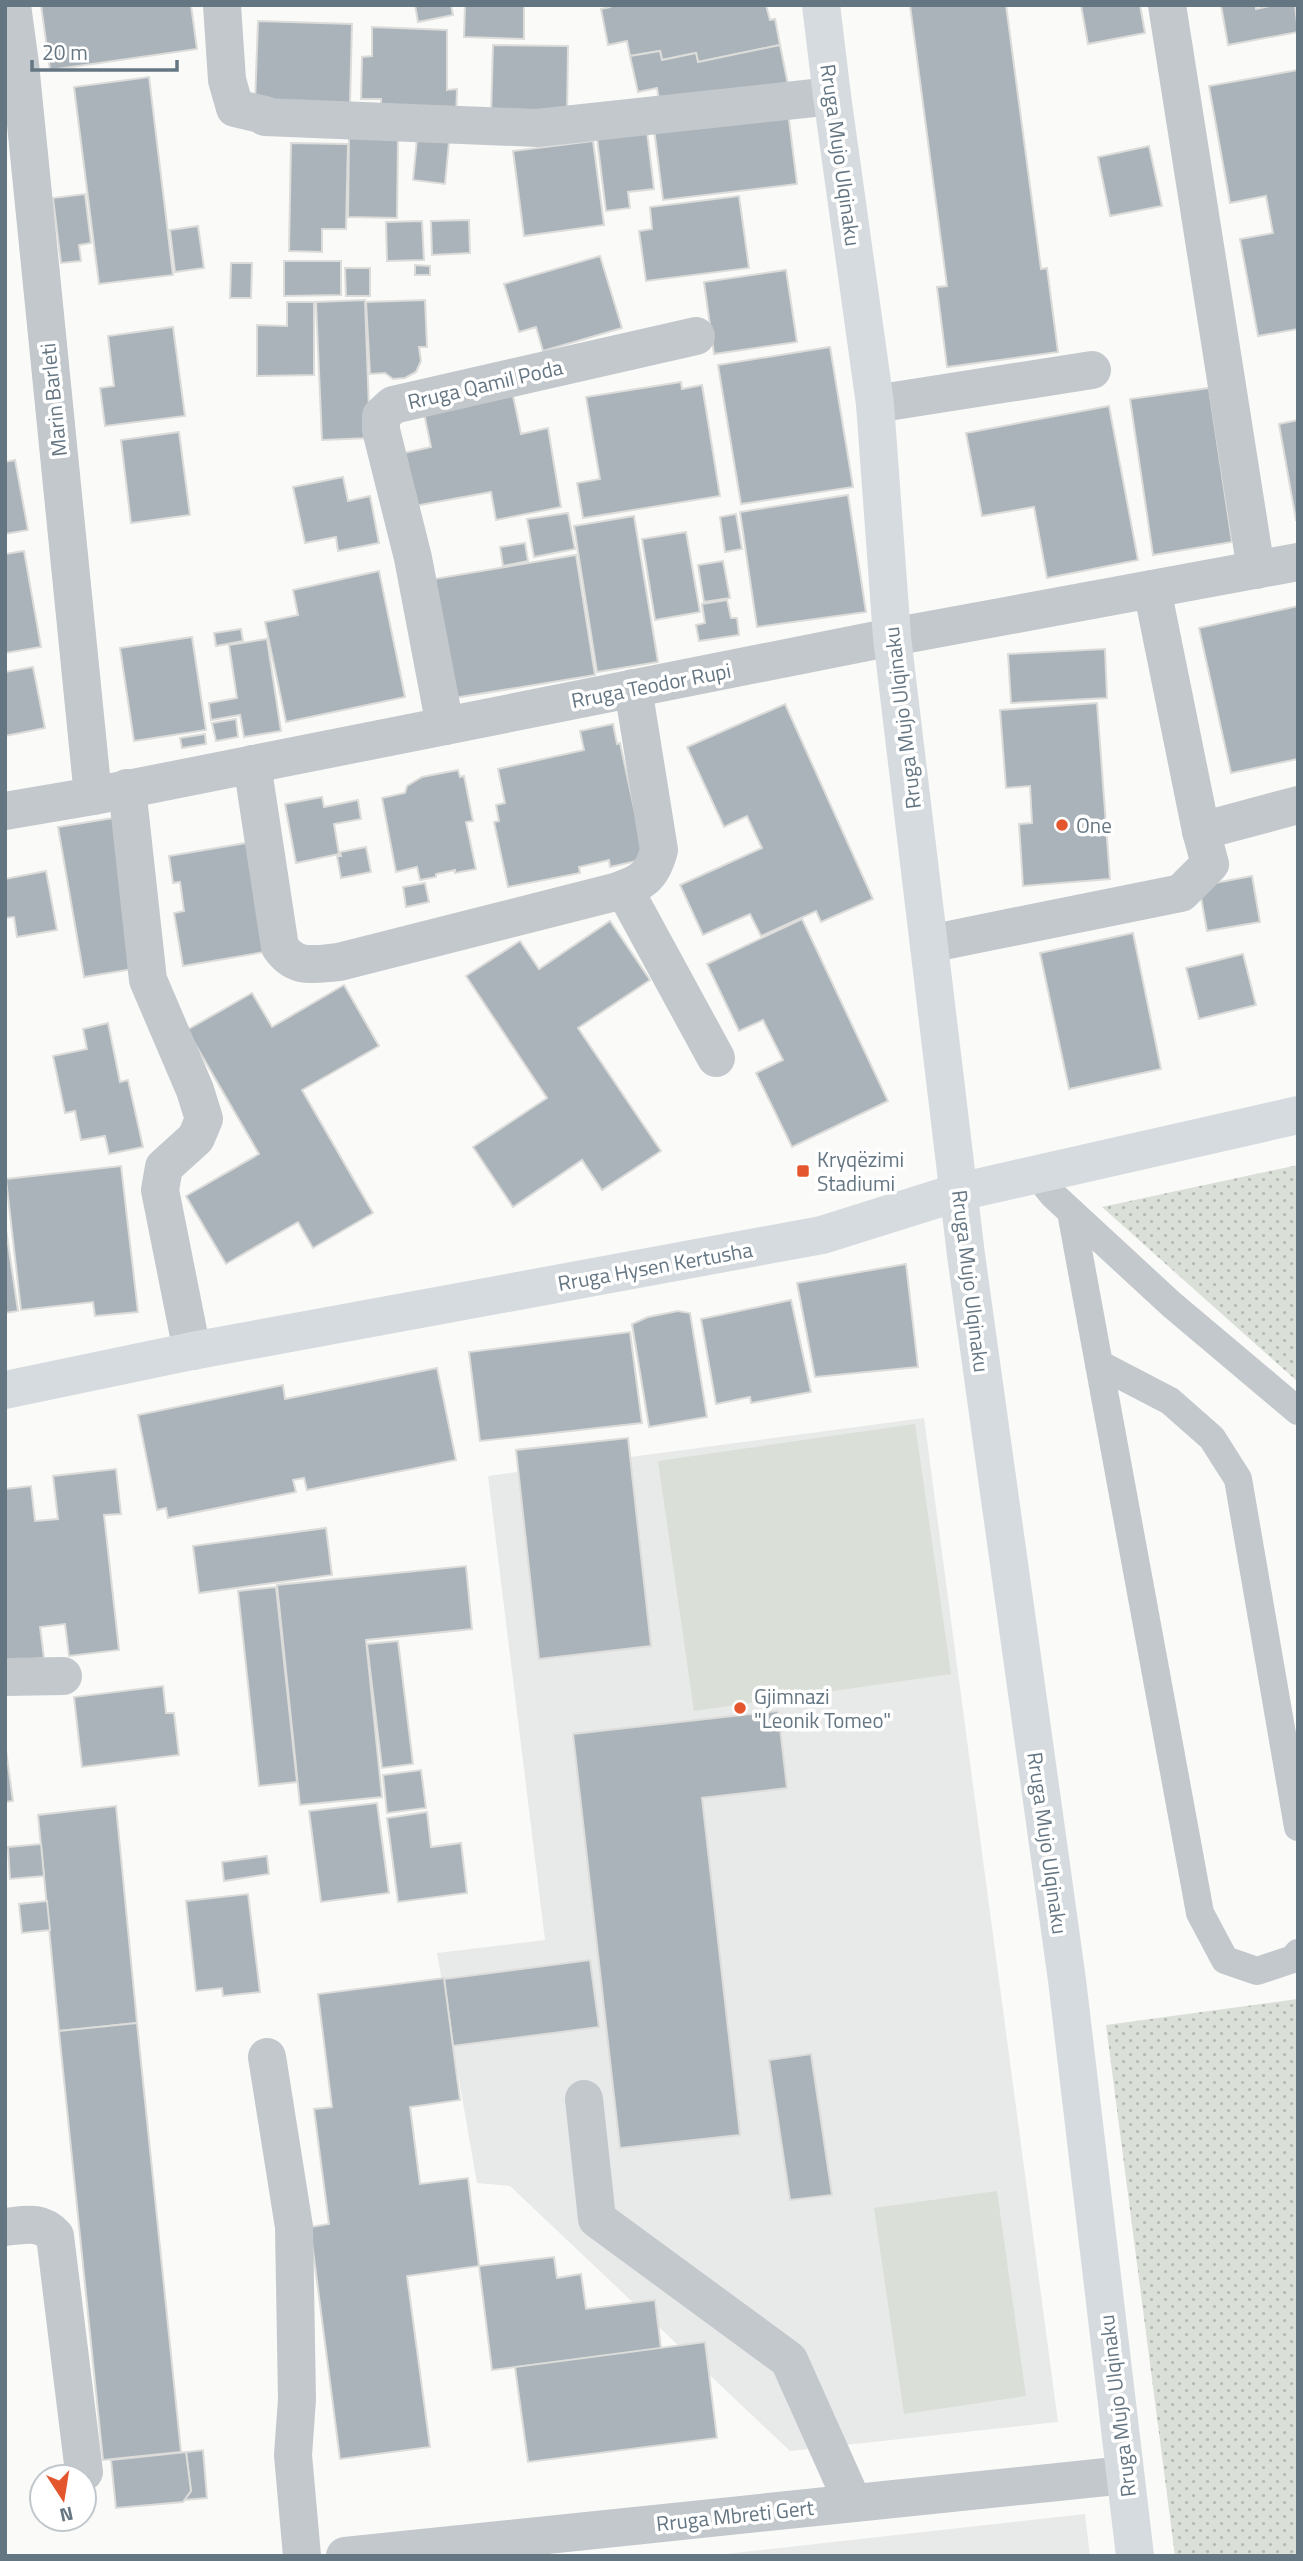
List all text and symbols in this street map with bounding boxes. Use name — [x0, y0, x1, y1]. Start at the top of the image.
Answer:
scale bar — [32, 28, 177, 72]
text: 20 m — [42, 36, 88, 68]
street label: Rruga Mujo Ulqinaku — [812, 62, 870, 248]
street label: Marin Barleti — [31, 342, 75, 458]
street label: Rruga Qamil Poda — [404, 350, 566, 417]
street label: Rruga Mujo Ulqinaku — [875, 625, 929, 811]
street label: Rruga Teodor Rupi — [568, 654, 734, 716]
place label: One — [1076, 809, 1112, 841]
marker: One — [1054, 817, 1070, 833]
place label: Kryqëzimi Stadiumi — [817, 1143, 904, 1199]
marker: Kryqëzimi Stadiumi — [795, 1163, 811, 1179]
street label: Rruga Mujo Ulqinaku — [944, 1188, 998, 1374]
street label: Rruga Hysen Kertusha — [555, 1233, 755, 1299]
place label: Gjimnazi "Leonik Tomeo" — [754, 1680, 891, 1736]
marker: Gjimnazi "Leonik Tomeo" — [732, 1700, 748, 1716]
street label: Rruga Mujo Ulqinaku — [1019, 1750, 1077, 1936]
street label: Rruga Mujo Ulqinaku — [1090, 2313, 1144, 2499]
north arrow — [28, 2463, 98, 2533]
street label: Rruga Mbreti Gert — [655, 2491, 816, 2539]
text: N — [57, 2500, 76, 2531]

